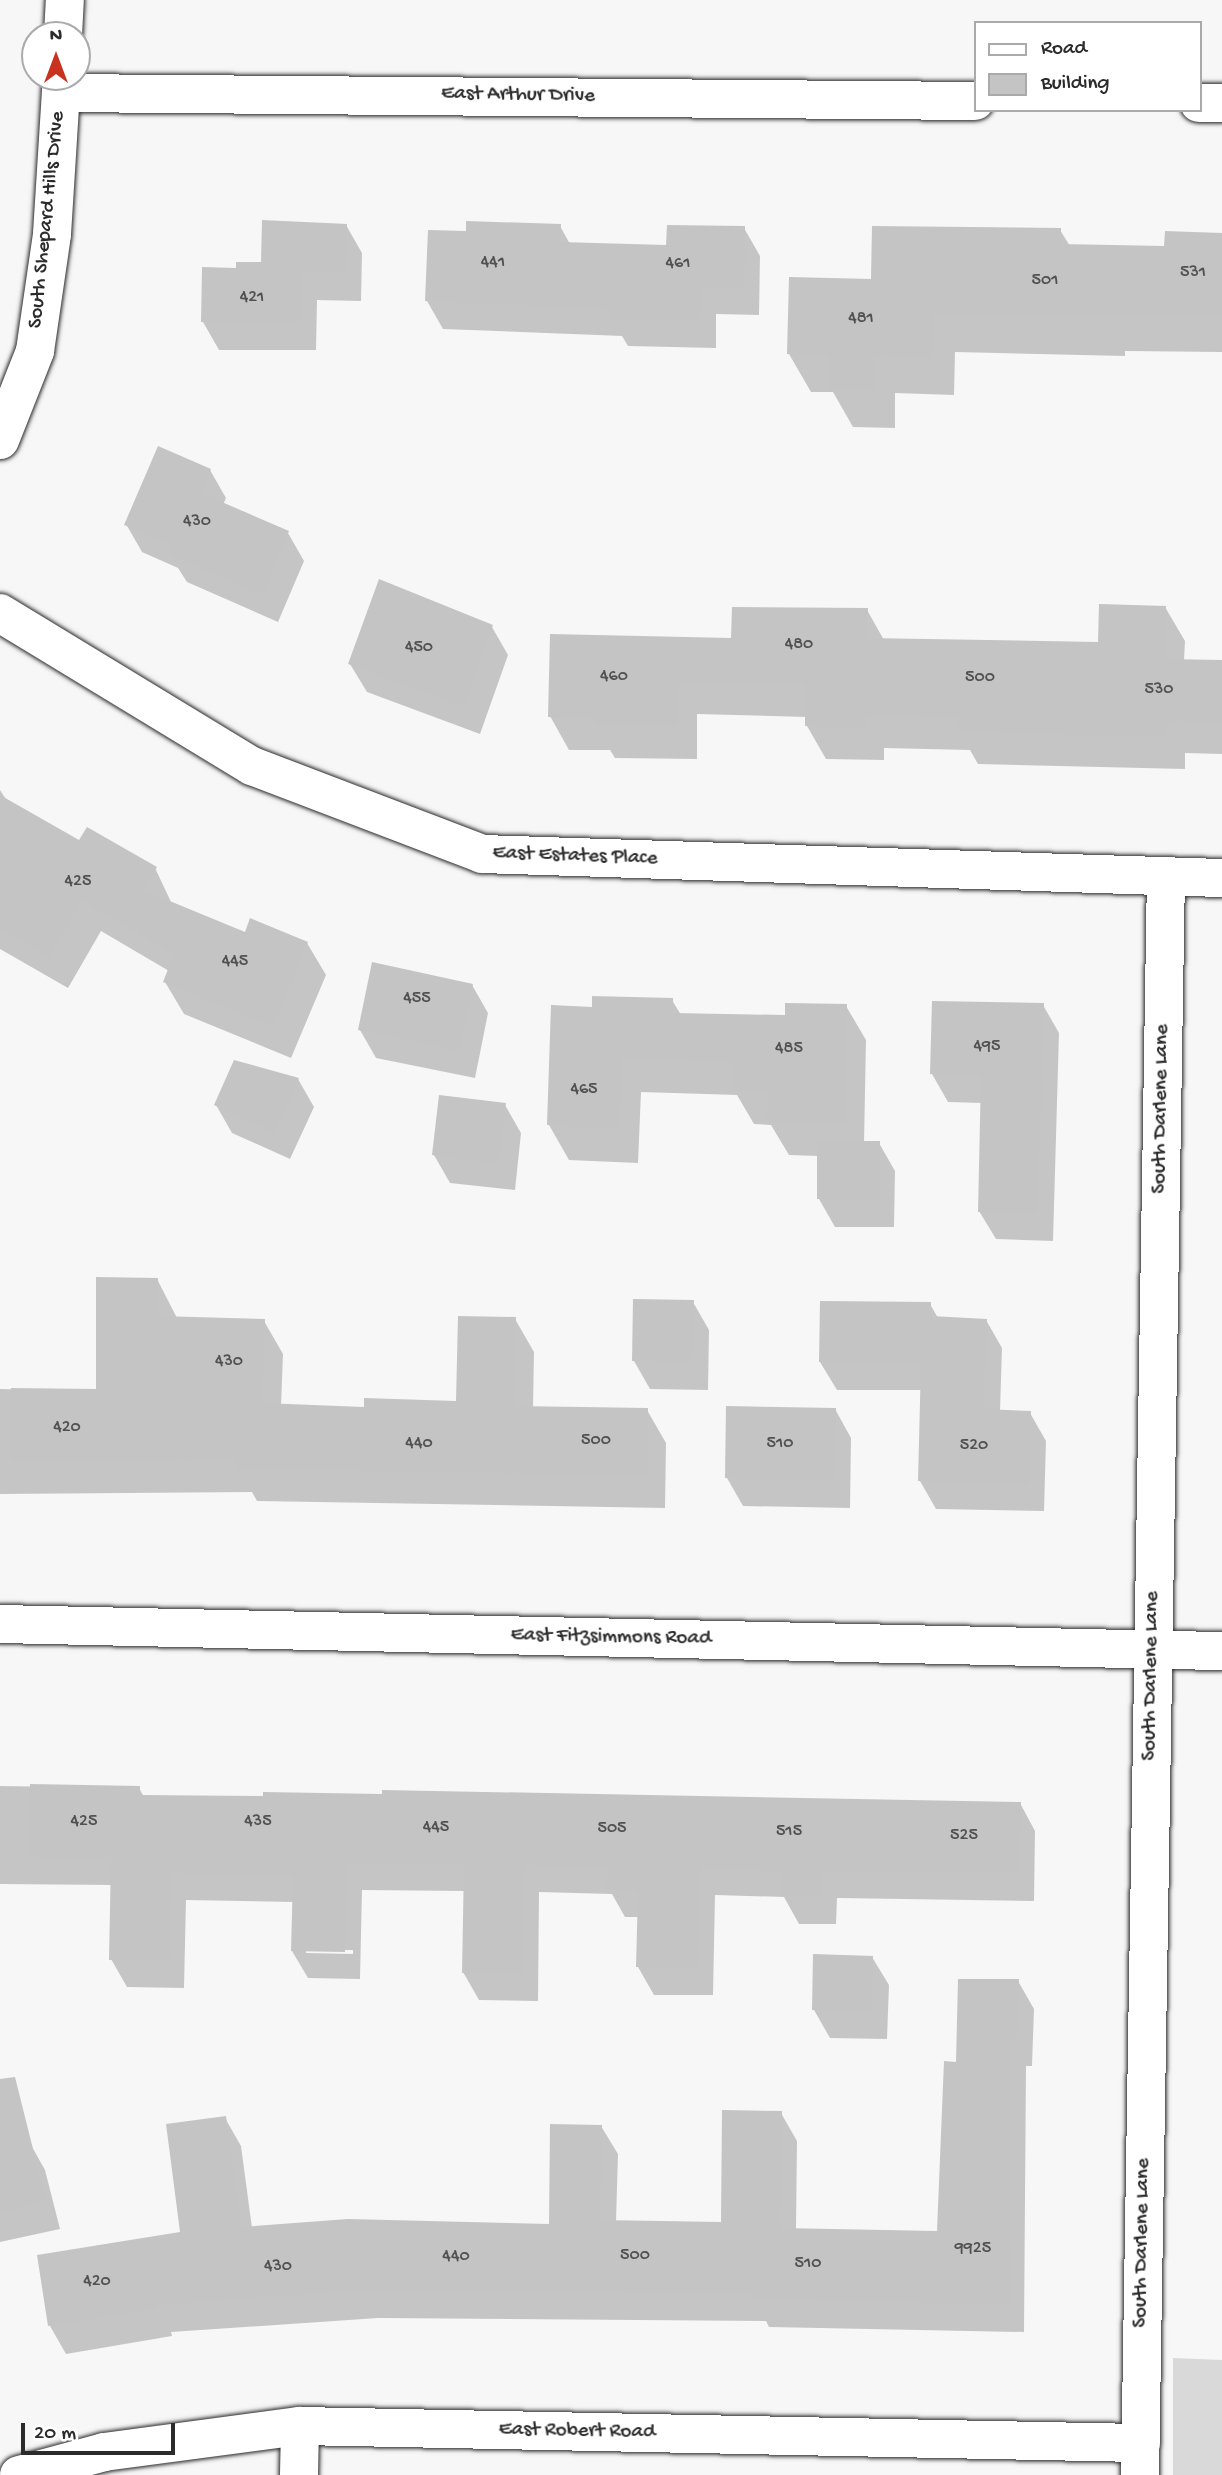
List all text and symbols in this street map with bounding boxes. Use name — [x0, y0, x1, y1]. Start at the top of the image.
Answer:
north arrow — [21, 21, 91, 91]
legend — [974, 21, 1201, 112]
text: N — [50, 25, 62, 48]
text: Road — [1041, 37, 1087, 62]
text: Building — [1041, 72, 1110, 97]
street label: East Arthur Drive — [441, 82, 595, 110]
street label: South Shepard Hills Drive — [24, 110, 72, 330]
house number: 441 — [481, 252, 505, 274]
house number: 461 — [666, 253, 690, 275]
house number: 531 — [1180, 262, 1206, 284]
house number: 501 — [1032, 270, 1058, 292]
house number: 421 — [240, 287, 264, 309]
house number: 481 — [848, 308, 874, 330]
house number: 430 — [183, 511, 211, 533]
house number: 480 — [785, 634, 813, 656]
house number: 450 — [405, 637, 433, 659]
house number: 460 — [600, 666, 628, 688]
house number: 500 — [965, 667, 995, 689]
house number: 530 — [1144, 679, 1174, 701]
street label: East Estates Place — [492, 842, 658, 872]
house number: 425 — [65, 871, 91, 893]
house number: 445 — [222, 951, 248, 973]
house number: 455 — [403, 988, 431, 1010]
street label: South Darlene Lane — [1148, 1024, 1176, 1194]
house number: 495 — [974, 1036, 1000, 1058]
house number: 485 — [775, 1038, 803, 1060]
house number: 465 — [570, 1079, 598, 1101]
house number: 430 — [215, 1351, 243, 1373]
house number: 420 — [53, 1417, 81, 1439]
house number: 500 — [581, 1430, 611, 1452]
house number: 440 — [405, 1433, 433, 1455]
house number: 510 — [767, 1433, 793, 1455]
house number: 520 — [960, 1435, 988, 1457]
street label: South Darlene Lane — [1138, 1591, 1166, 1761]
street label: East Fitzsimmons Road — [510, 1624, 712, 1652]
house number: 425 — [71, 1811, 97, 1833]
house number: 435 — [244, 1811, 272, 1833]
house number: 445 — [423, 1817, 449, 1839]
house number: 505 — [597, 1818, 627, 1840]
house number: 515 — [776, 1821, 802, 1843]
house number: 525 — [950, 1825, 978, 1847]
street label: South Darlene Lane — [1129, 2158, 1157, 2328]
house number: 9925 — [955, 2238, 991, 2260]
house number: 500 — [620, 2245, 650, 2267]
house number: 440 — [442, 2246, 470, 2268]
house number: 510 — [795, 2253, 821, 2275]
house number: 430 — [264, 2256, 292, 2278]
house number: 420 — [83, 2271, 111, 2293]
scale bar — [24, 2408, 178, 2452]
street label: East Robert Road — [498, 2418, 656, 2446]
text: 20 m — [34, 2422, 76, 2447]

